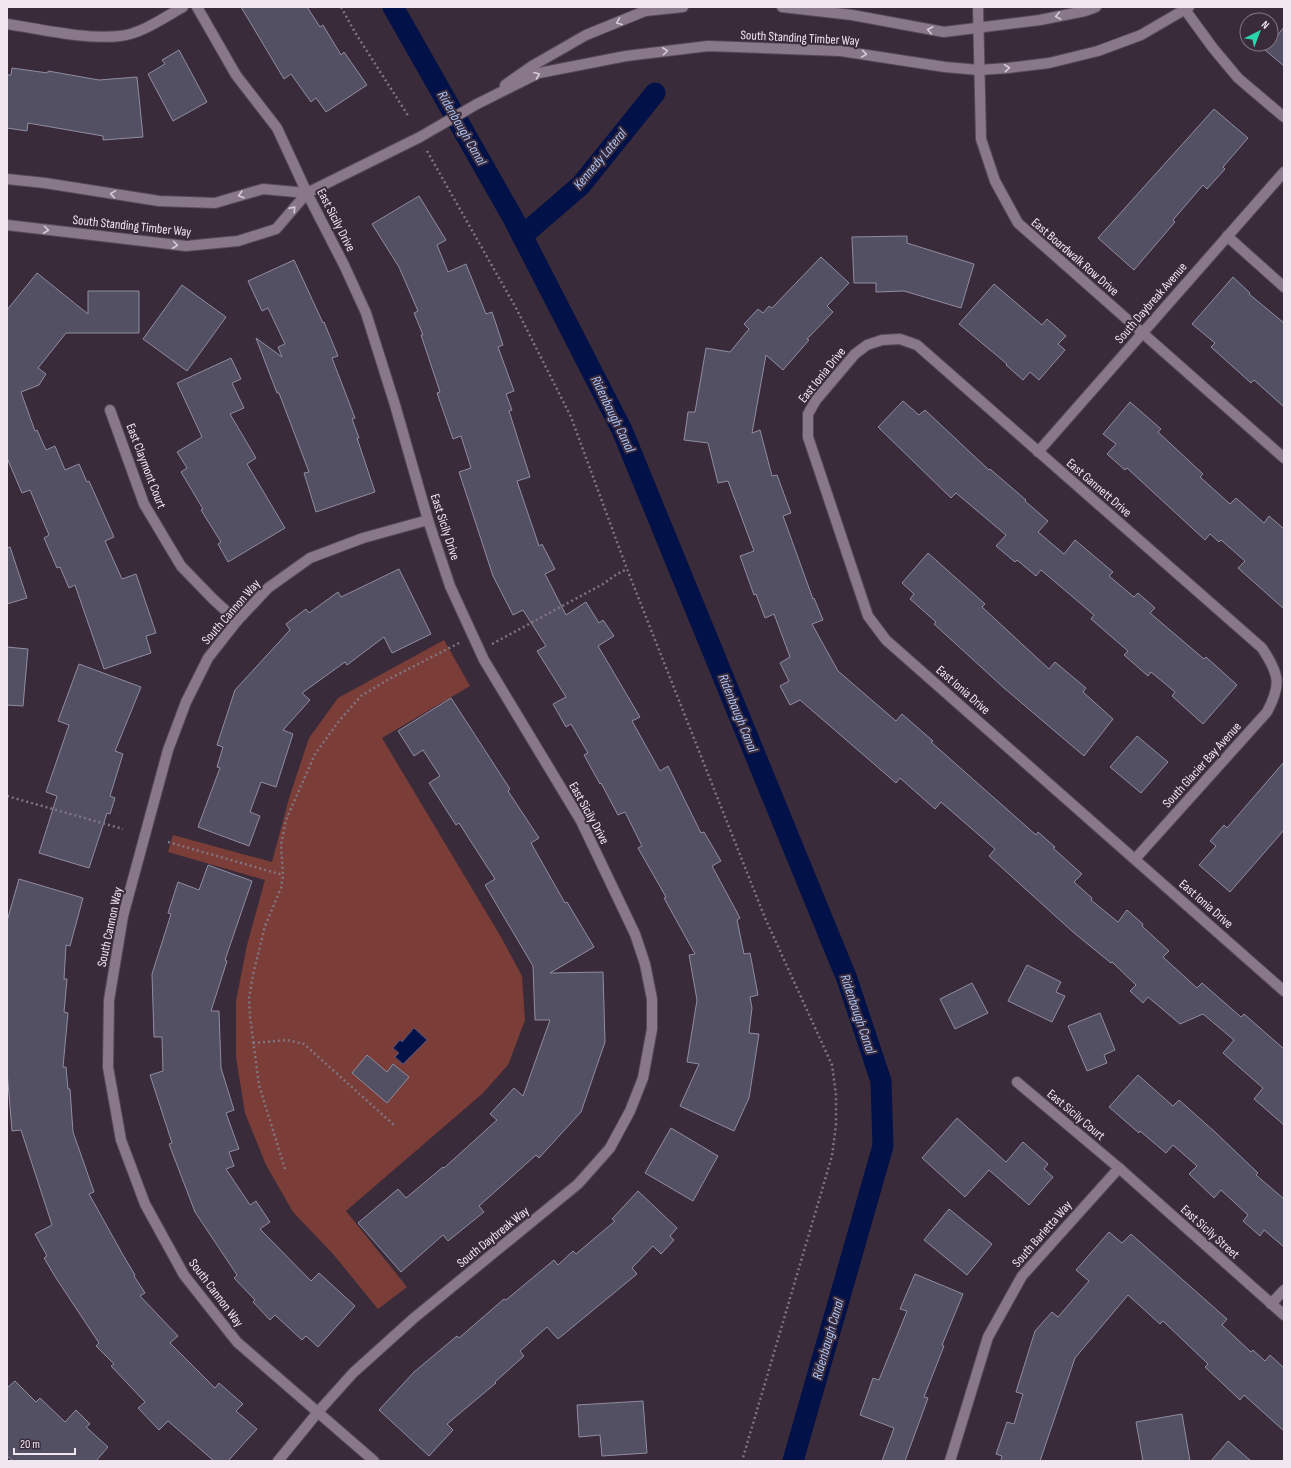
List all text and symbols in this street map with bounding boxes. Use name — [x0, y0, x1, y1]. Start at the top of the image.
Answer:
one-way arrow — [1055, 12, 1061, 20]
north arrow — [1239, 12, 1279, 52]
one-way arrow — [615, 17, 622, 25]
text: N — [1259, 18, 1272, 32]
one-way arrow — [927, 26, 933, 34]
street label: South Standing Timber Way — [740, 27, 860, 49]
one-way arrow — [662, 47, 668, 56]
one-way arrow — [861, 49, 867, 58]
one-way arrow — [1004, 63, 1010, 72]
one-way arrow — [534, 71, 541, 79]
water label: Ridenbaugh Canal — [434, 88, 490, 169]
water label: Kennedy Lateral — [570, 125, 631, 193]
street label: East Sicily Drive — [313, 186, 359, 254]
one-way arrow — [110, 190, 116, 199]
one-way arrow — [238, 190, 245, 199]
one-way arrow — [289, 206, 296, 214]
street label: South Standing Timber Way — [72, 212, 192, 240]
street label: East Boardwalk Row Drive — [1028, 215, 1122, 299]
one-way arrow — [43, 225, 49, 234]
one-way arrow — [172, 240, 178, 249]
street label: South Daybreak Avenue — [1111, 259, 1191, 347]
street label: East Ionia Drive — [795, 344, 849, 406]
water label: Ridenbaugh Canal — [587, 373, 639, 455]
street label: East Claymont Court — [122, 421, 170, 511]
street label: East Gannett Drive — [1063, 455, 1135, 521]
street label: East Sicily Drive — [427, 492, 463, 562]
street label: South Cannon Way — [198, 576, 264, 648]
street label: East Ionia Drive — [933, 662, 993, 718]
water label: Ridenbaugh Canal — [715, 671, 762, 755]
street label: South Glacier Bay Avenue — [1159, 719, 1245, 811]
street label: East Sicily Drive — [565, 779, 613, 847]
street label: East Ionia Drive — [1176, 876, 1236, 932]
street label: South Cannon Way — [94, 886, 126, 968]
water label: Ridenbaugh Canal — [836, 972, 880, 1056]
street label: East Sicily Court — [1044, 1086, 1108, 1144]
street label: South Barletta Way — [1009, 1197, 1075, 1271]
street label: East Sicily Street — [1177, 1201, 1243, 1263]
street label: South Daybreak Way — [454, 1203, 532, 1271]
street label: South Cannon Way — [185, 1256, 247, 1330]
water label: Ridenbaugh Canal — [808, 1296, 848, 1381]
scale bar — [14, 1430, 75, 1456]
text: 20 m — [20, 1437, 40, 1452]

